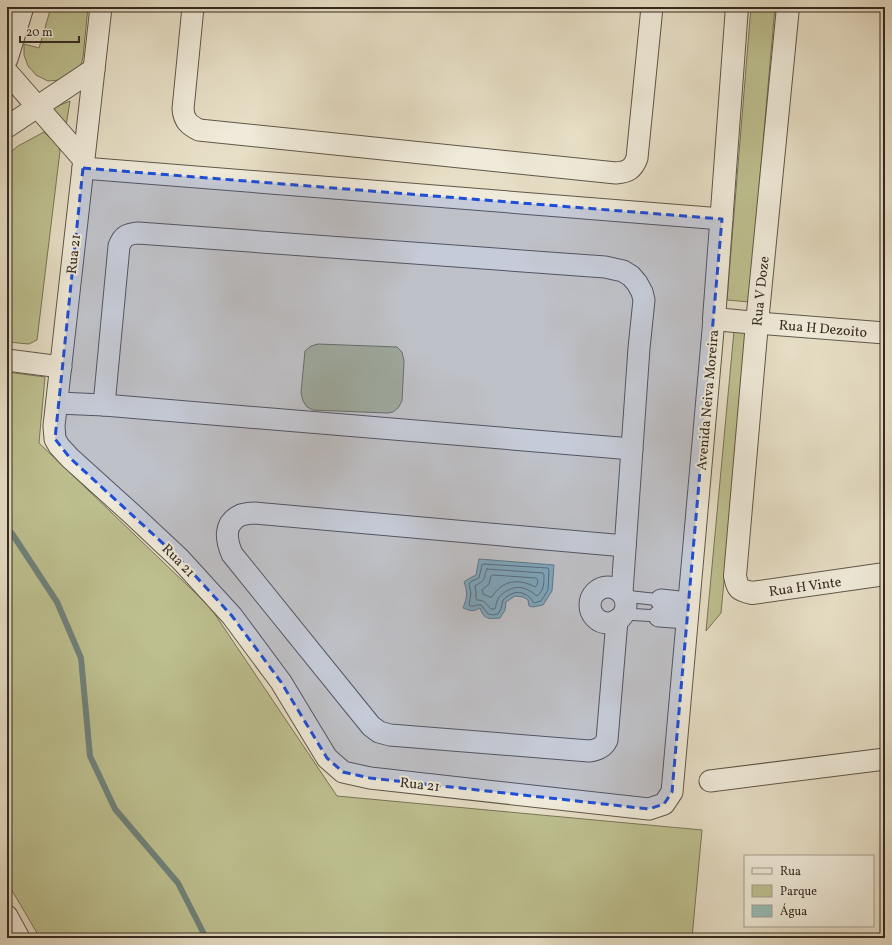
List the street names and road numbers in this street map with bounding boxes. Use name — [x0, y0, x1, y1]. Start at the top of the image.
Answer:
street label: Rua 21 — [63, 233, 86, 275]
street label: Rua V Doze — [748, 255, 775, 327]
street label: Rua H Dezoito — [778, 316, 868, 343]
street label: Avenida Neiva Moreira — [693, 329, 724, 471]
street label: Rua 21 — [157, 540, 199, 582]
street label: Rua H Vinte — [768, 573, 843, 602]
street label: Rua 21 — [399, 774, 441, 797]

